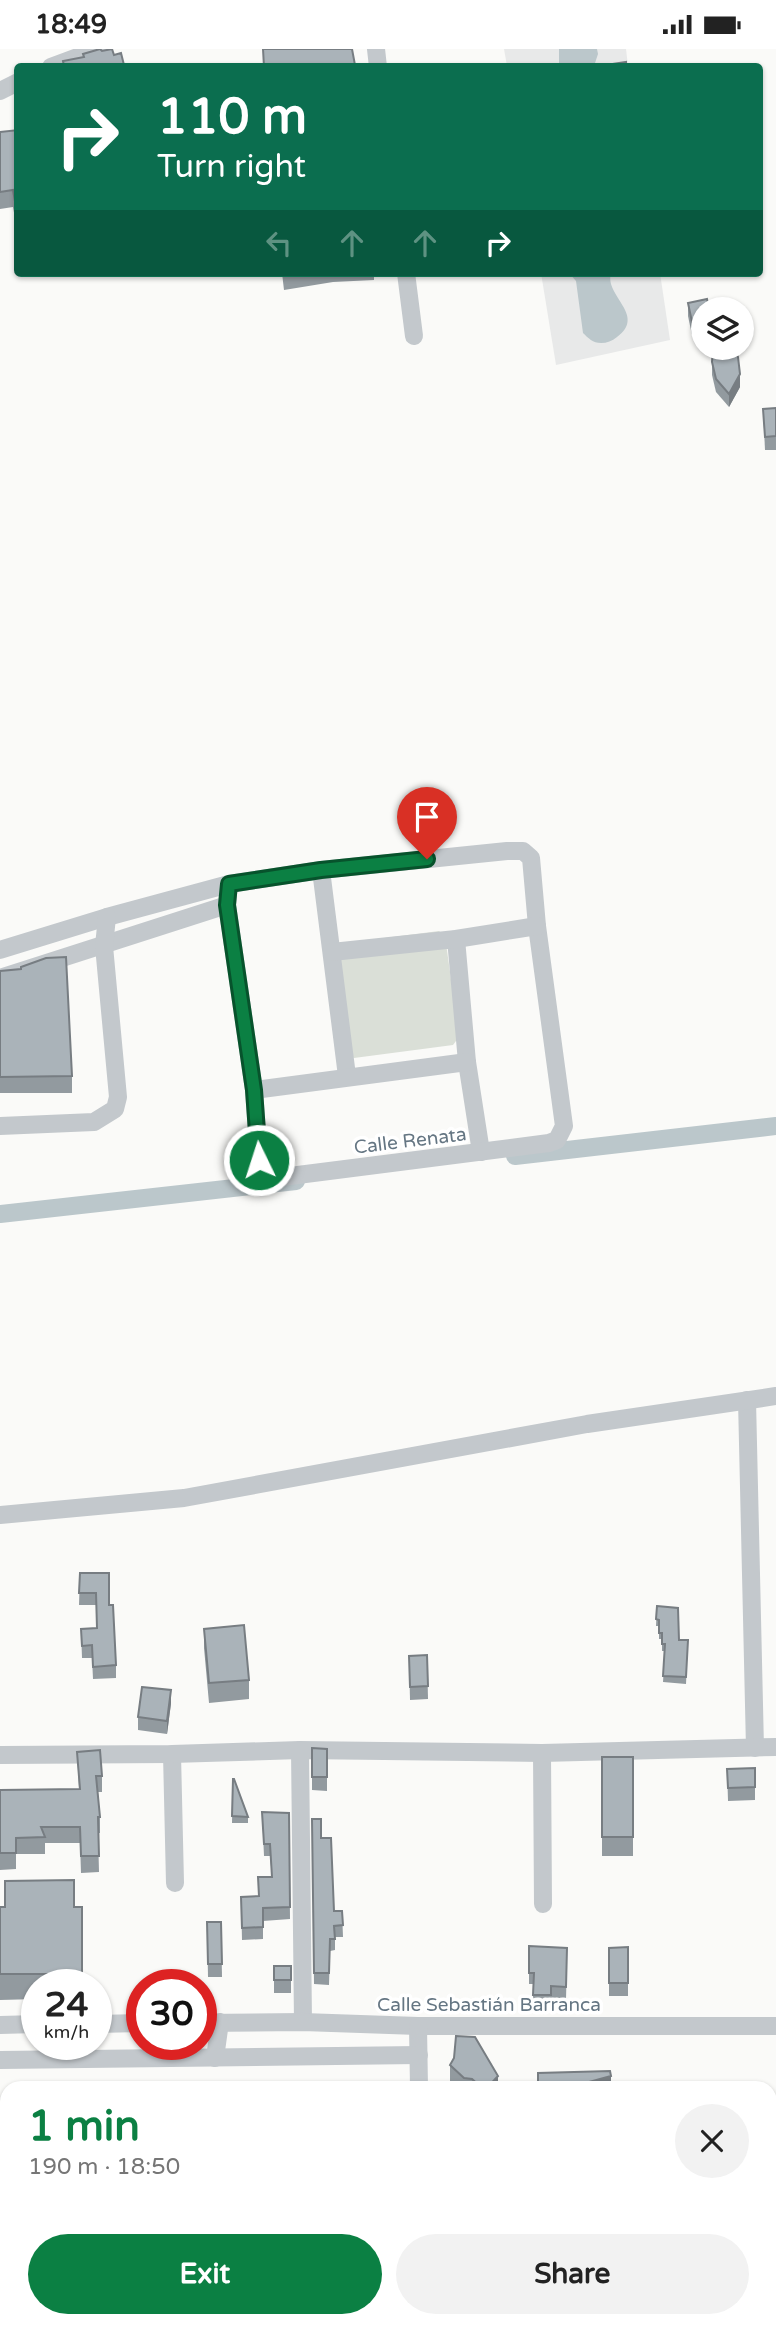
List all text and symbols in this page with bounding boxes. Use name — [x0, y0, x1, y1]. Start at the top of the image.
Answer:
text: 18:49 — [35, 9, 107, 40]
text: 110 m — [157, 88, 307, 147]
icon: right — [42, 91, 133, 182]
text: Turn right — [157, 148, 306, 186]
icon: left — [260, 224, 298, 262]
icon: ahead — [333, 224, 371, 262]
icon: ahead — [406, 224, 444, 262]
icon: right — [479, 224, 517, 262]
map controls — [691, 297, 754, 360]
button: layers — [691, 297, 754, 360]
pin — [397, 787, 457, 859]
icon: arrive — [408, 798, 446, 836]
position arrow — [222, 1123, 296, 1197]
street label: Calle Renata — [353, 1123, 468, 1159]
speed limit sign: 30 — [126, 1969, 217, 2060]
text: 24 — [45, 1984, 88, 2026]
street label: Calle Sebastián Barranca — [377, 1994, 601, 2016]
text: km/h — [44, 2021, 89, 2043]
text: 1 min — [28, 2101, 140, 2152]
button: close — [675, 2104, 749, 2178]
text: 190 m · 18:50 — [28, 2153, 180, 2181]
button: Exit — [28, 2234, 382, 2314]
button: Share — [396, 2234, 749, 2314]

